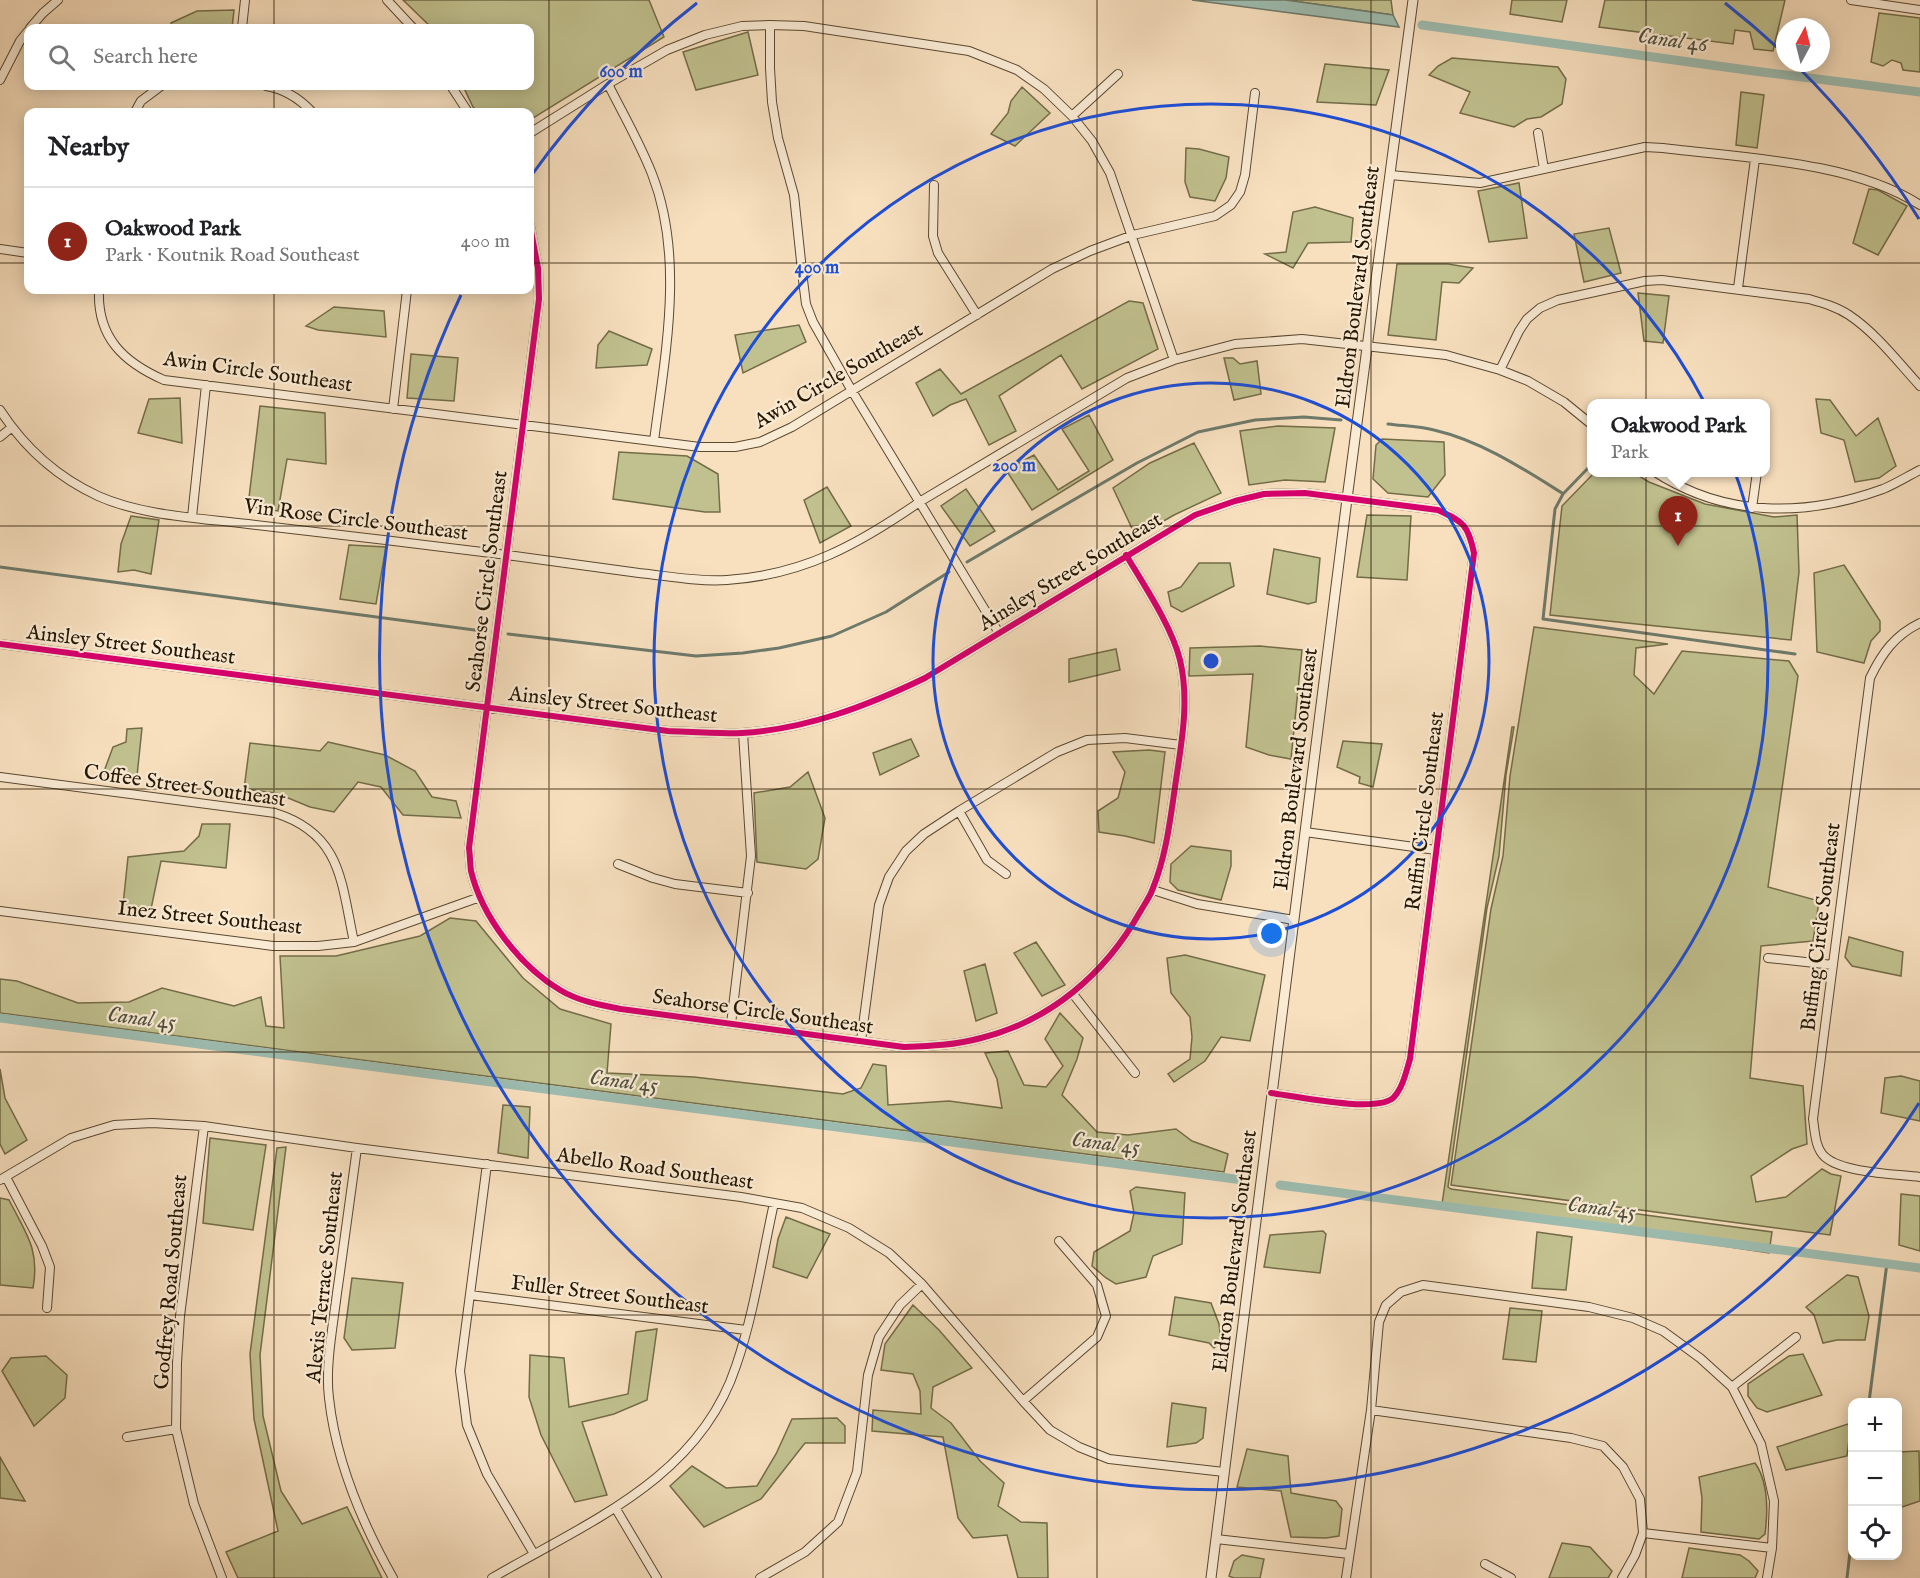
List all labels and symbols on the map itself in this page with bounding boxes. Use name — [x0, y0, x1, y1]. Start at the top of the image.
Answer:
north arrow — [1776, 18, 1830, 72]
water label: Canal 46 — [1636, 22, 1710, 60]
text: 600 m — [599, 61, 643, 84]
street label: Eldron Boulevard Southeast — [1330, 165, 1387, 410]
text: 400 m — [795, 257, 839, 280]
street label: Awin Circle Southeast — [749, 317, 928, 436]
street label: Awin Circle Southeast — [161, 346, 354, 399]
text: 200 m — [992, 455, 1036, 478]
street label: Seahorse Circle Southeast — [461, 469, 514, 693]
street label: Vin Rose Circle Southeast — [241, 493, 469, 548]
pin: 1 — [1658, 496, 1698, 546]
street label: Ainsley Street Southeast — [973, 507, 1168, 638]
street label: Ainsley Street Southeast — [24, 619, 237, 672]
street label: Eldron Boulevard Southeast — [1268, 647, 1325, 892]
centre of rings — [1201, 651, 1221, 671]
street label: Ainsley Street Southeast — [506, 681, 719, 730]
street label: Ruffin Circle Southeast — [1400, 710, 1451, 912]
street label: Coffee Street Southeast — [82, 759, 288, 814]
street label: Buffing Circle Southeast — [1795, 821, 1848, 1033]
street label: Inez Street Southeast — [116, 895, 303, 942]
your location — [1257, 919, 1286, 948]
street label: Seahorse Circle Southeast — [651, 984, 875, 1041]
water label: Canal 45 — [106, 1001, 178, 1037]
water label: Canal 45 — [588, 1064, 660, 1100]
water label: Canal 45 — [1070, 1126, 1142, 1162]
street label: Eldron Boulevard Southeast — [1207, 1129, 1264, 1374]
street label: Abello Road Southeast — [553, 1142, 755, 1197]
street label: Alexis Terrace Southeast — [301, 1170, 350, 1385]
street label: Godfrey Road Southeast — [149, 1174, 194, 1391]
water label: Canal 45 — [1566, 1191, 1638, 1227]
street label: Fuller Street Southeast — [510, 1270, 710, 1321]

